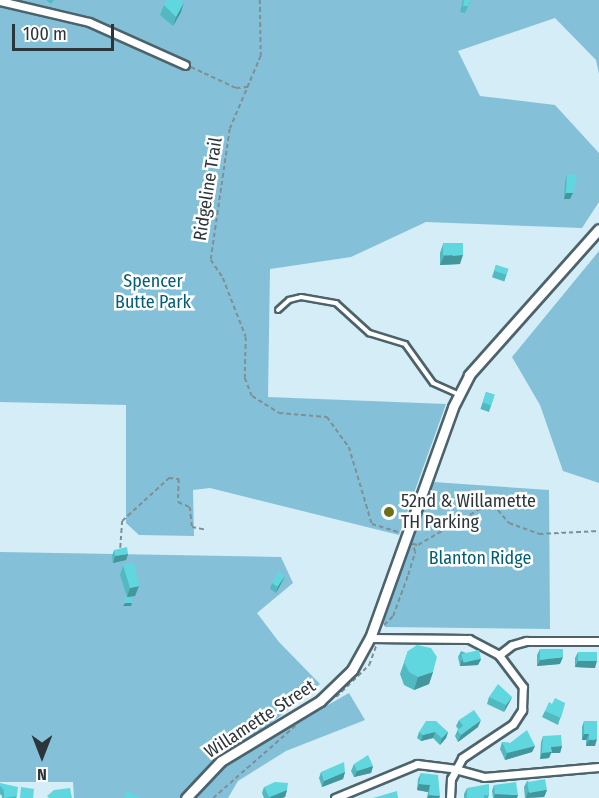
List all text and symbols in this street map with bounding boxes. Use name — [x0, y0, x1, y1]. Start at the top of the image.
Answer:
scale bar — [15, 12, 117, 50]
text: 100 m — [23, 23, 67, 45]
street label: Ridgeline Trail — [189, 136, 227, 242]
park label: Spencer Butte Park — [115, 271, 191, 314]
place label: 52nd & Willamette TH Parking — [401, 491, 536, 534]
marker: 52nd & Willamette TH Parking — [382, 505, 396, 519]
park label: Blanton Ridge — [429, 547, 531, 569]
street label: Willamette Street — [200, 675, 320, 763]
north arrow — [12, 726, 72, 786]
text: N — [37, 765, 47, 784]

